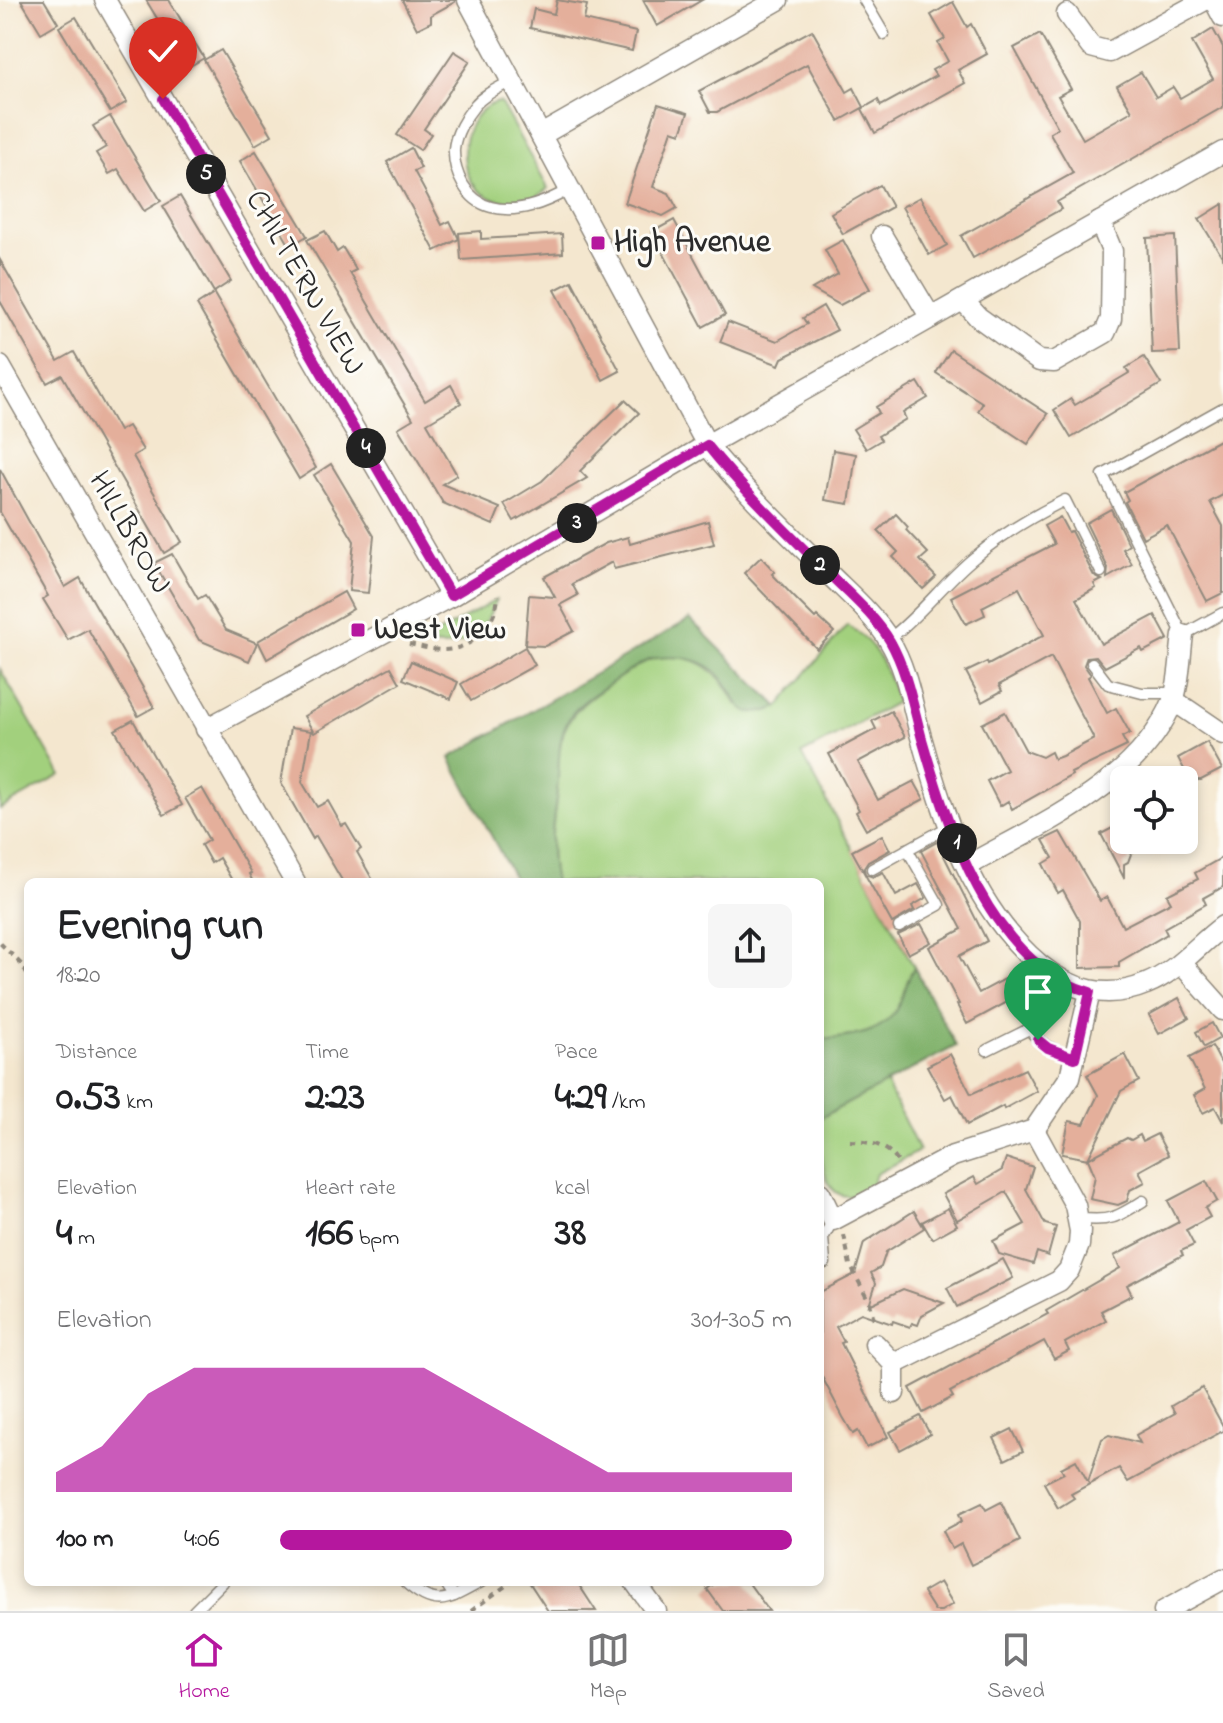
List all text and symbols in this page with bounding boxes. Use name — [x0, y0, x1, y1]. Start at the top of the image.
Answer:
pin — [129, 17, 197, 99]
icon: check — [141, 29, 185, 73]
pin: 5 — [186, 154, 226, 194]
text: 5 — [200, 158, 212, 190]
street label: CHILTERN VIEW — [232, 181, 376, 385]
place label: High Avenue — [614, 220, 772, 268]
marker: High Avenue — [589, 234, 607, 252]
pin: 4 — [346, 428, 386, 468]
text: 4 — [361, 432, 371, 464]
street label: HILLBROW — [75, 463, 183, 603]
pin: 3 — [557, 503, 597, 543]
text: 3 — [572, 507, 582, 539]
pin: 2 — [800, 545, 840, 585]
text: 2 — [815, 549, 825, 581]
place label: West View — [374, 607, 506, 654]
marker: West View — [349, 621, 367, 639]
map controls — [1110, 766, 1198, 854]
button: locate — [1110, 766, 1198, 854]
pin: 1 — [937, 823, 977, 863]
text: 1 — [954, 827, 961, 859]
text: Evening run — [56, 895, 263, 959]
button: share — [708, 904, 792, 988]
text: 18:20 — [56, 957, 100, 995]
pin — [1004, 958, 1072, 1040]
icon: arrive — [1016, 970, 1060, 1014]
text: Distance — [56, 1037, 137, 1069]
text: Time — [305, 1037, 349, 1069]
text: Pace — [555, 1037, 598, 1069]
text: 0.53 — [56, 1069, 121, 1128]
text: 2:23 — [305, 1069, 365, 1128]
text: 4:29 — [555, 1069, 606, 1128]
text: km — [121, 1087, 153, 1119]
text: /km — [606, 1087, 646, 1119]
text: Elevation — [56, 1173, 137, 1205]
text: Heart rate — [305, 1173, 396, 1205]
text: kcal — [555, 1173, 590, 1205]
text: 4 — [56, 1205, 72, 1264]
text: 166 — [305, 1205, 353, 1264]
text: 38 — [555, 1205, 586, 1264]
text: m — [72, 1223, 95, 1255]
text: bpm — [353, 1223, 399, 1255]
text: Elevation — [56, 1302, 152, 1340]
text: 301–305 m — [691, 1302, 792, 1340]
text: 100 m — [56, 1521, 113, 1559]
text: 4:06 — [184, 1521, 220, 1559]
tab: Home — [178, 1628, 230, 1708]
tab: Map — [586, 1628, 630, 1708]
tab: Saved — [987, 1628, 1045, 1708]

